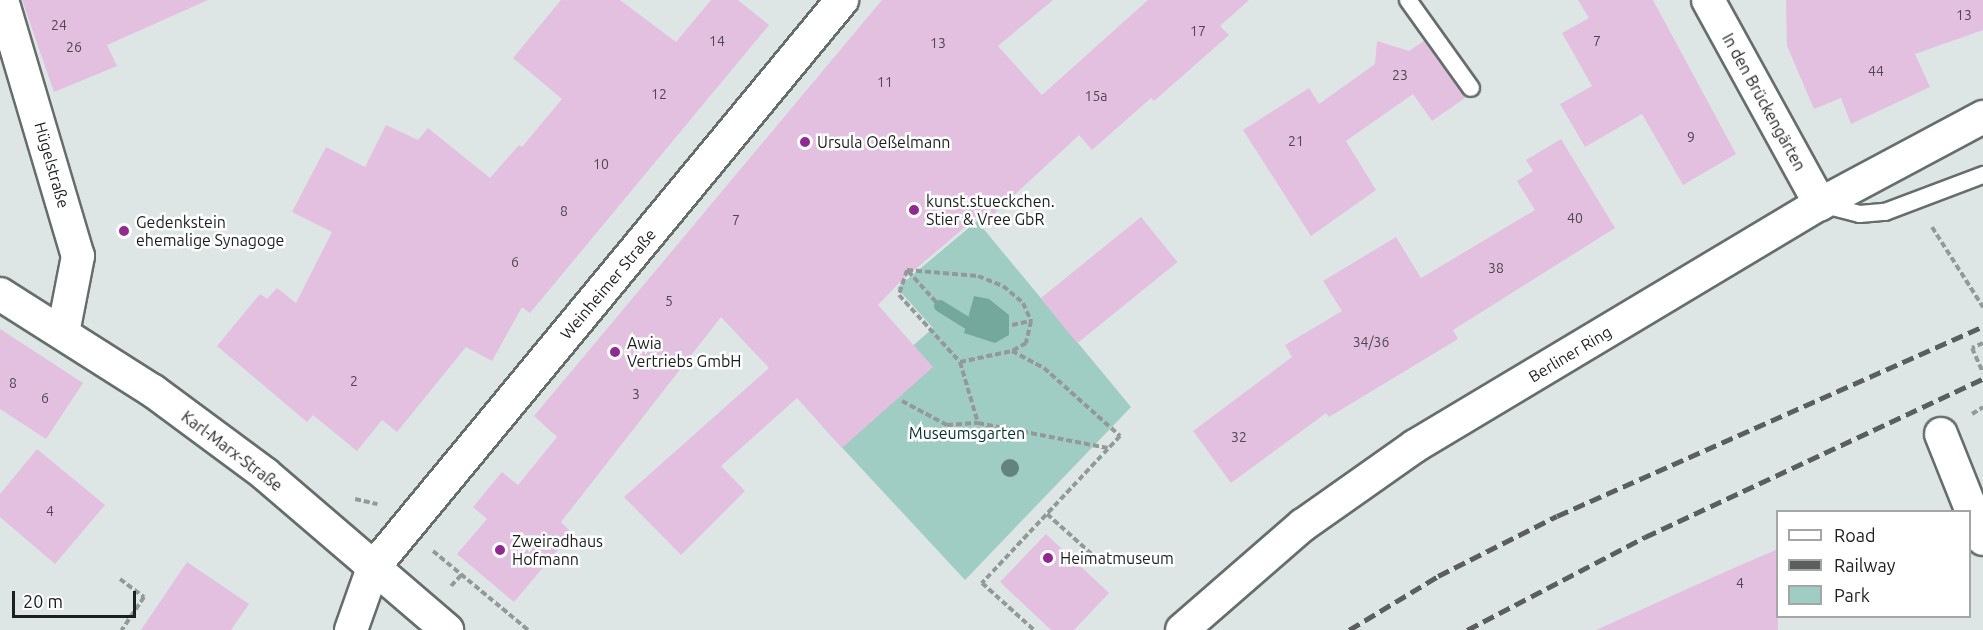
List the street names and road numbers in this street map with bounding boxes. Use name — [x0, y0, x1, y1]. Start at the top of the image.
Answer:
street label: In den Brückengärten — [1718, 30, 1810, 174]
street label: Hügelstraße — [31, 120, 73, 210]
street label: Weinheimer Straße — [556, 225, 660, 343]
street label: Berliner Ring — [1525, 322, 1615, 386]
street label: Karl-Marx-Straße — [178, 407, 286, 495]

